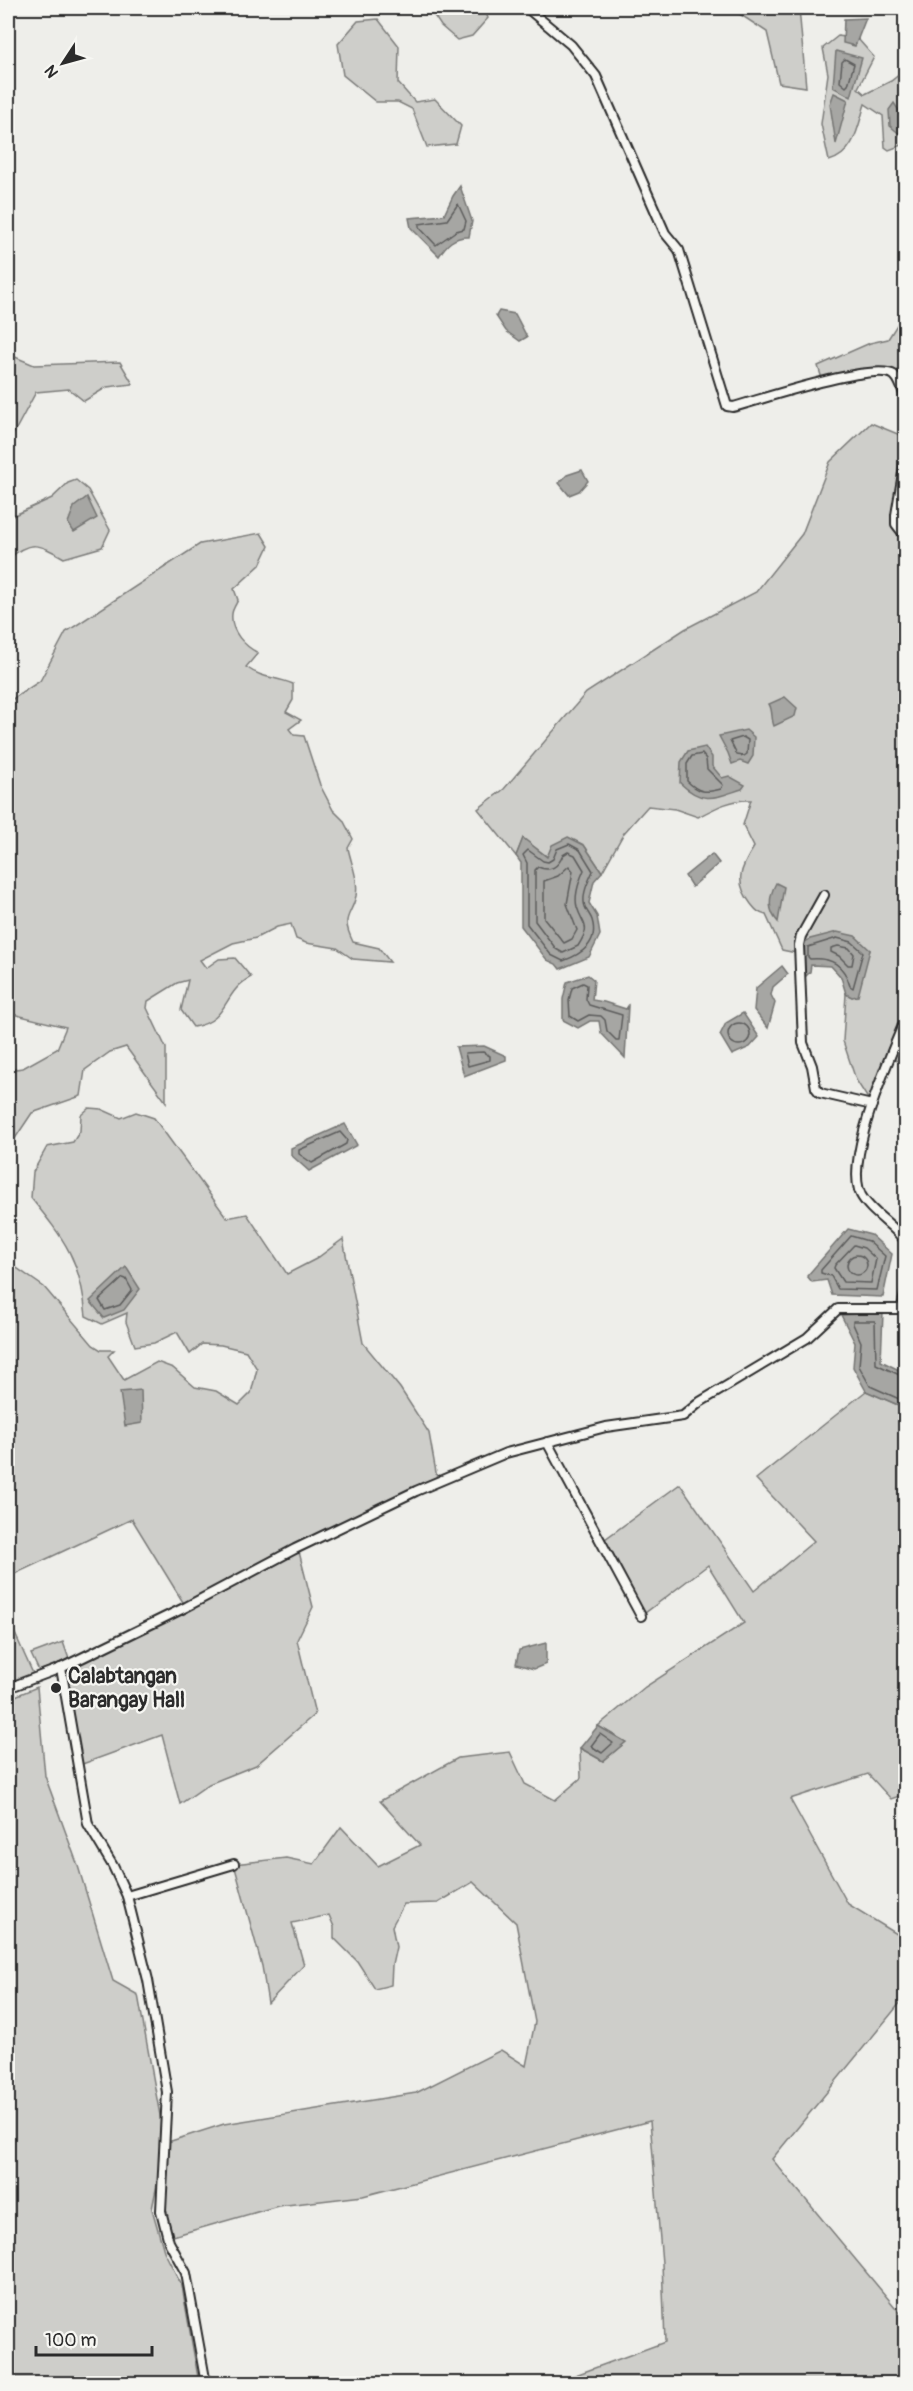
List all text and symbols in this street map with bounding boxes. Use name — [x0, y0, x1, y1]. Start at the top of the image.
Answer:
north arrow — [33, 33, 93, 93]
text: N — [40, 61, 63, 81]
place label: Calabtangan Barangay Hall — [68, 1663, 185, 1714]
marker: Calabtangan Barangay Hall — [49, 1681, 63, 1695]
scale bar — [36, 2319, 152, 2357]
text: 100 m — [45, 2329, 97, 2352]

